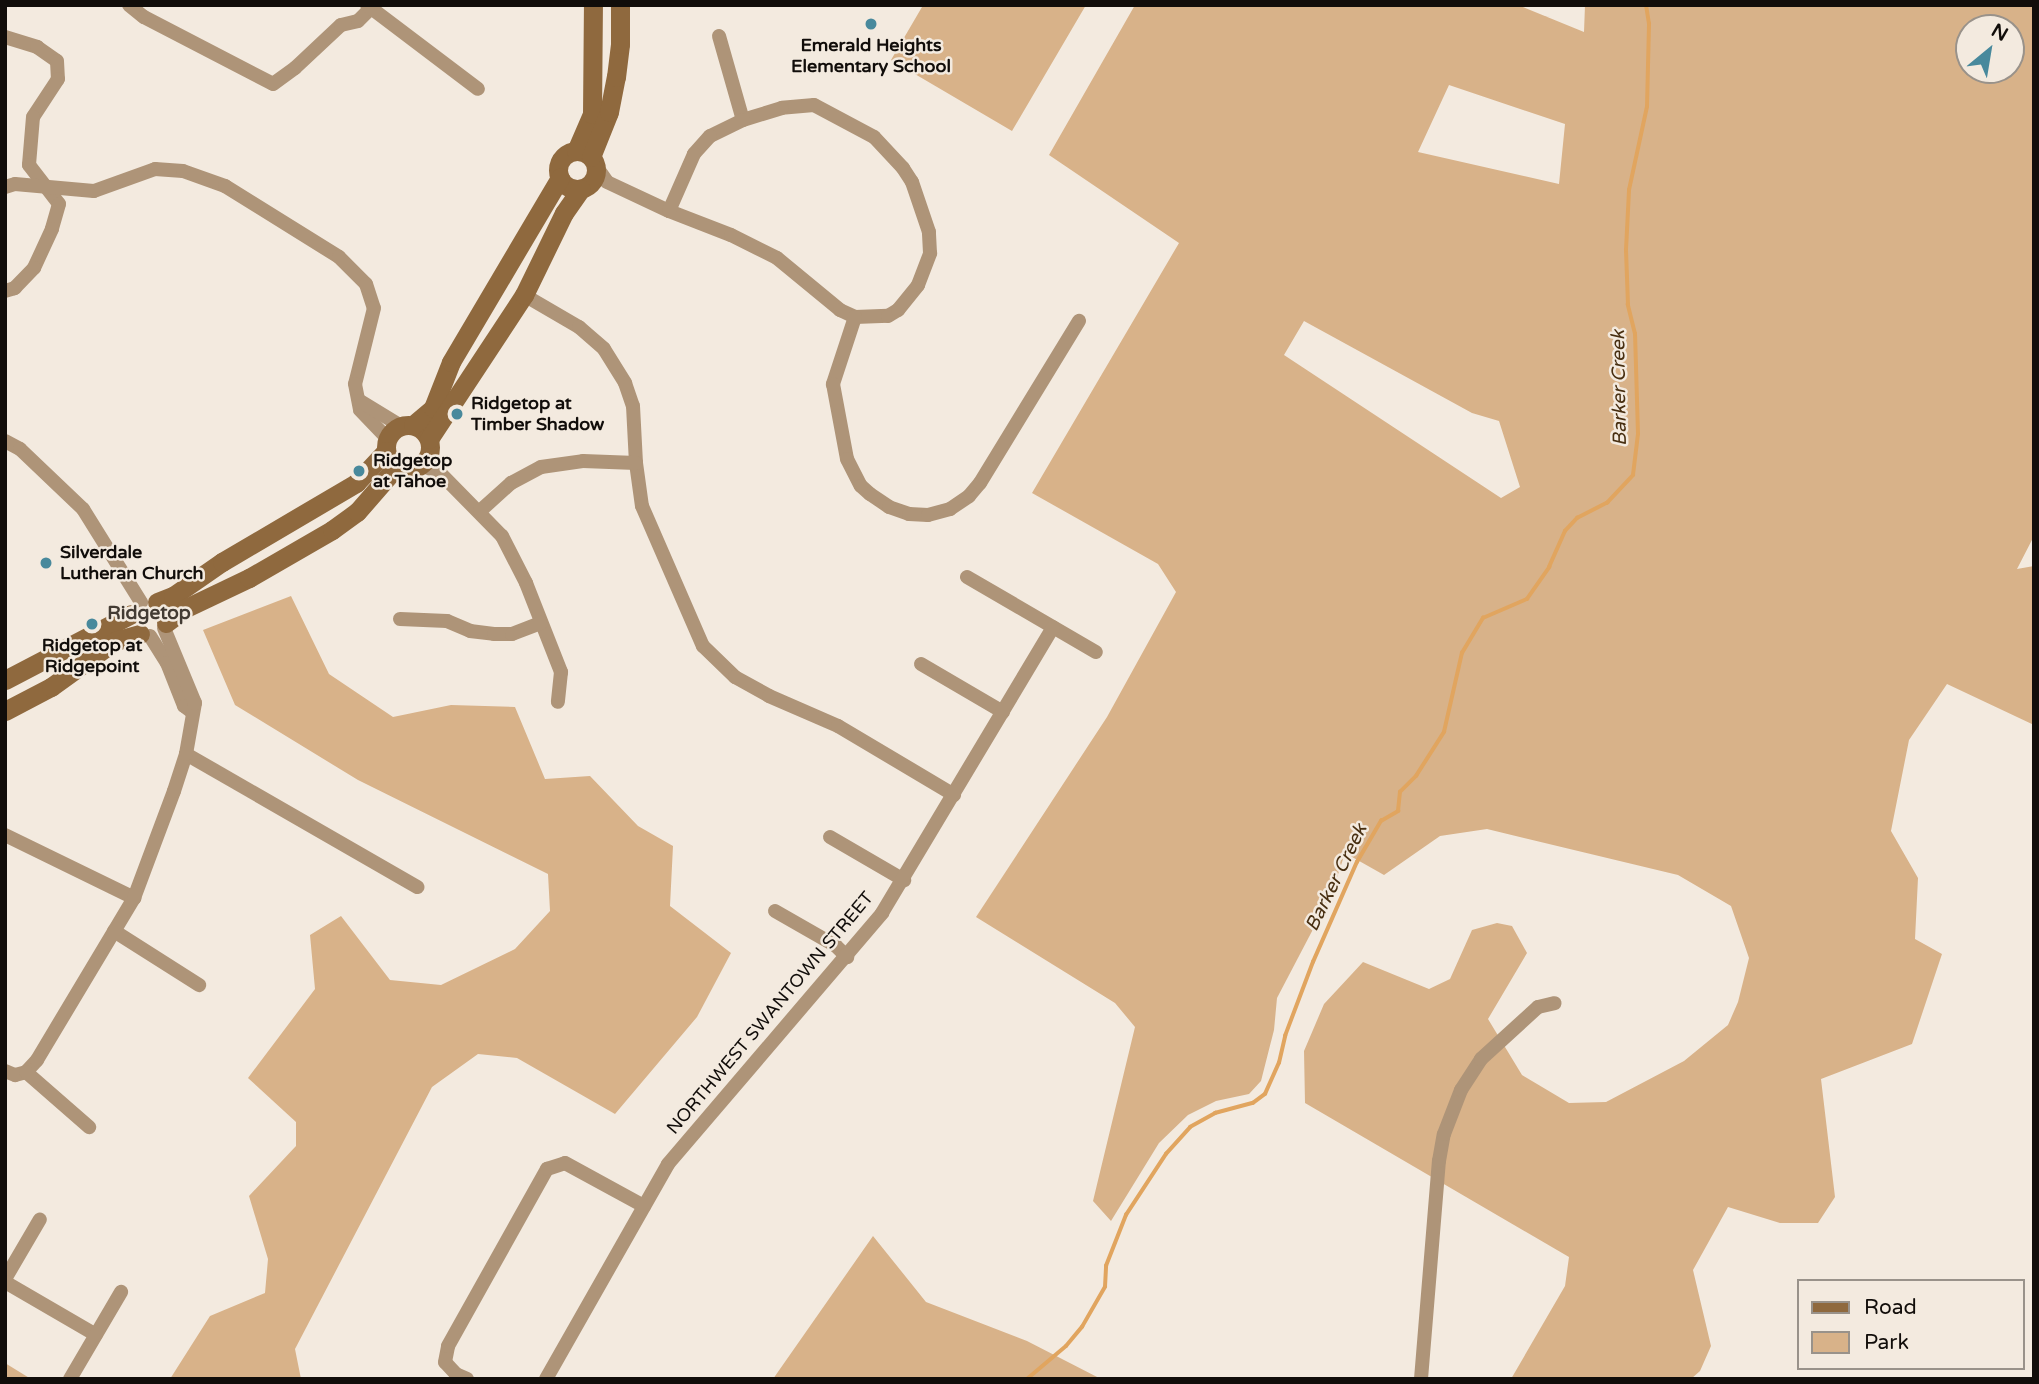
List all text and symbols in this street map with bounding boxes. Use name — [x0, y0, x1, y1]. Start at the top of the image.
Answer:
north arrow — [1955, 14, 2025, 84]
marker: Emerald Heights Elementary School — [863, 16, 879, 32]
text: N — [1987, 19, 2012, 46]
place label: Emerald Heights Elementary School — [791, 35, 951, 78]
water label: Barker Creek — [1608, 330, 1632, 446]
place label: Ridgetop at Timber Shadow — [471, 393, 604, 436]
marker: Ridgetop at Timber Shadow — [449, 406, 465, 422]
place label: Ridgetop at Tahoe — [373, 450, 452, 492]
marker: Ridgetop at Tahoe — [351, 463, 367, 479]
place label: Silverdale Lutheran Church — [60, 542, 204, 584]
marker: Silverdale Lutheran Church — [38, 555, 54, 571]
district label: Ridgetop — [107, 603, 191, 625]
marker: Ridgetop at Ridgepoint — [84, 616, 100, 632]
place label: Ridgetop at Ridgepoint — [42, 635, 142, 678]
water label: Barker Creek — [1301, 821, 1373, 935]
street label: NORTHWEST SWANTOWN STREET — [662, 887, 878, 1139]
legend — [1798, 1279, 2025, 1370]
text: Road — [1864, 1295, 1917, 1320]
text: Park — [1864, 1330, 1909, 1355]

